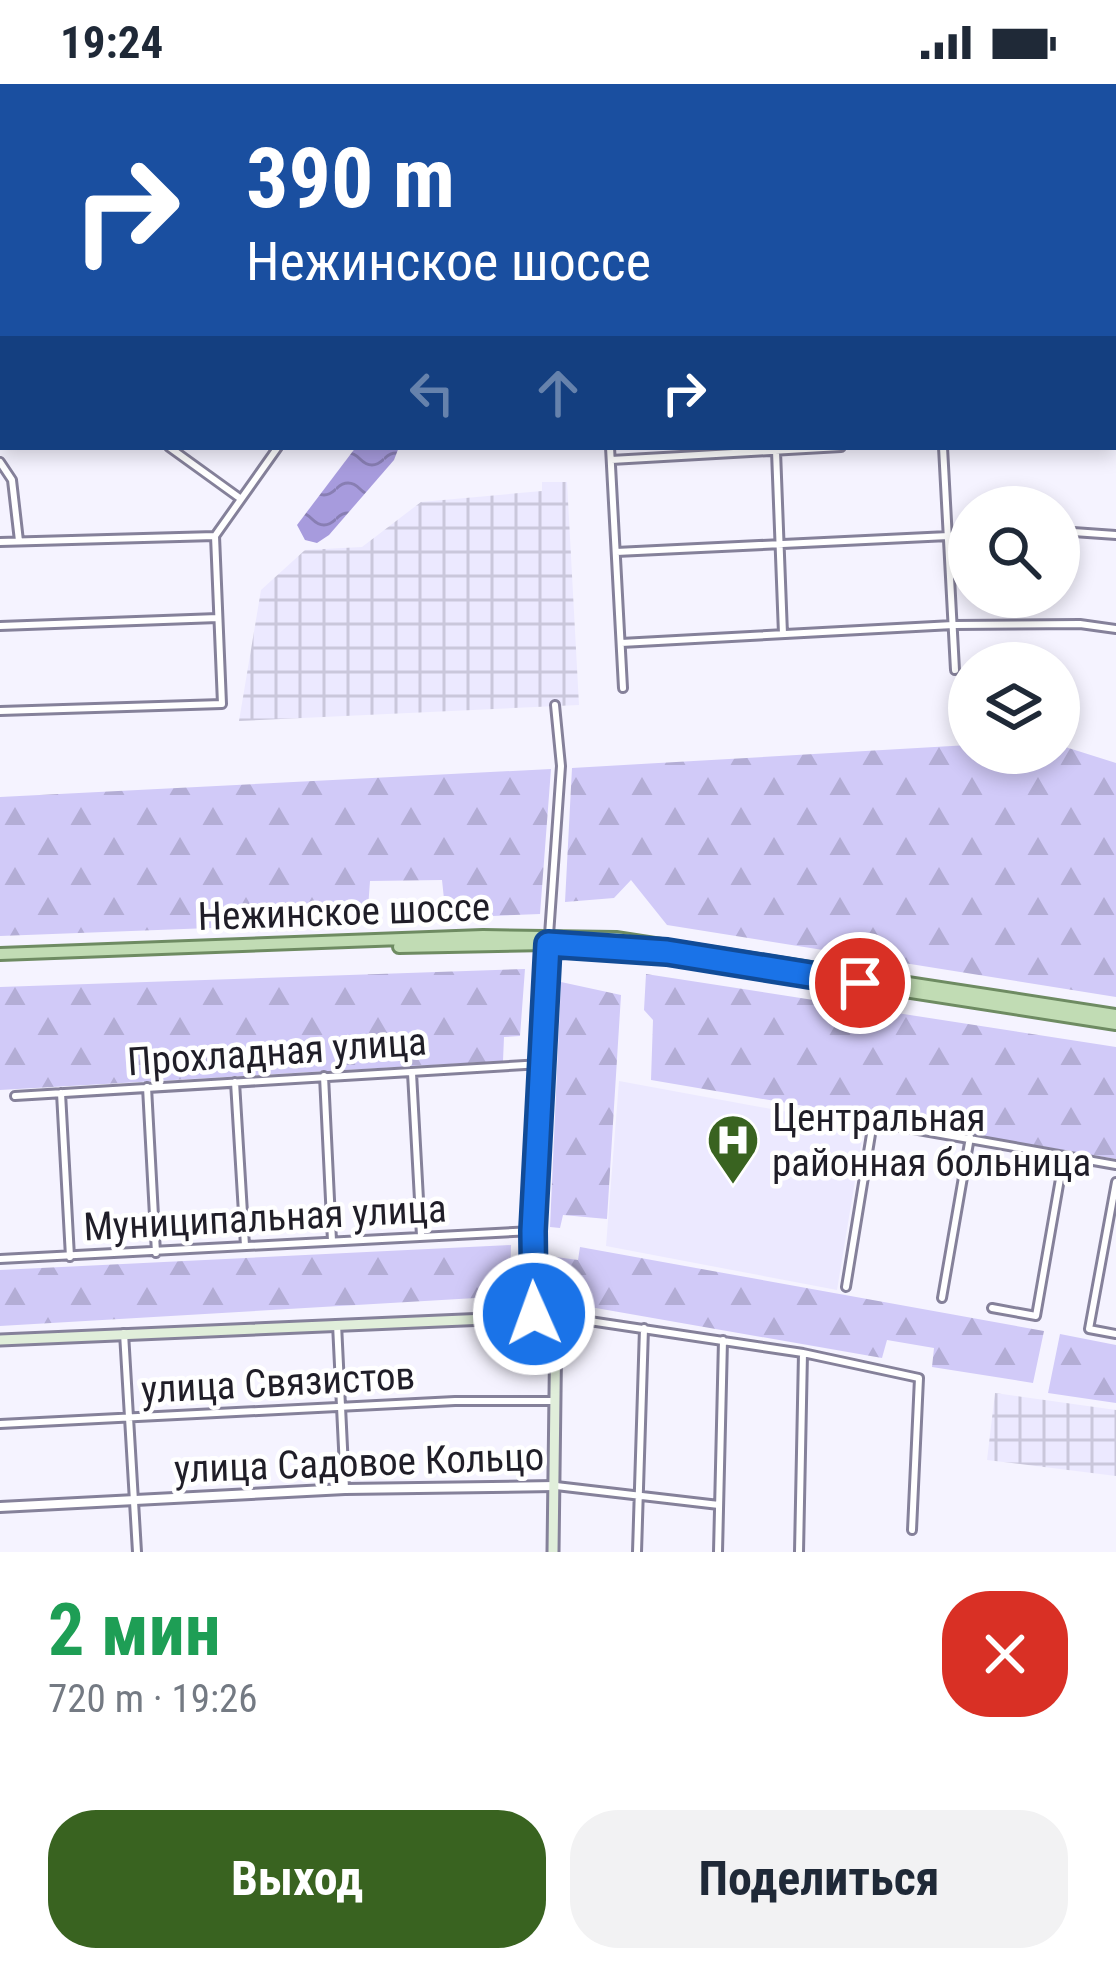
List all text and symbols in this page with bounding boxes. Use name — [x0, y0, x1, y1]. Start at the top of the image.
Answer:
text: 19:24 — [60, 16, 163, 69]
text: 390 m — [246, 129, 455, 228]
icon: right — [48, 132, 204, 288]
text: Нежинское шоссе — [246, 230, 651, 293]
icon: left — [399, 360, 465, 426]
icon: ahead — [525, 360, 591, 426]
icon: right — [651, 360, 717, 426]
map controls — [948, 486, 1080, 774]
button: search — [948, 486, 1080, 618]
button: layers — [948, 642, 1080, 774]
street label: Нежинское шоссе — [197, 884, 491, 940]
pin — [809, 932, 911, 1034]
icon: arrive — [827, 950, 893, 1016]
street label: Прохладная улица — [126, 1019, 428, 1085]
place label: Центральная районная больница — [772, 1095, 1091, 1186]
hospital icon: Центральная районная больница — [705, 1112, 761, 1186]
street label: Муниципальная улица — [82, 1186, 448, 1250]
position arrow — [471, 1251, 597, 1377]
street label: улица Связистов — [140, 1353, 416, 1413]
street label: улица Садовое Кольцо — [173, 1434, 545, 1492]
text: 2 мин — [48, 1588, 221, 1673]
button: close — [942, 1591, 1068, 1717]
text: 720 m · 19:26 — [48, 1676, 258, 1722]
button: Выход — [48, 1810, 546, 1948]
button: Поделиться — [570, 1810, 1068, 1948]

